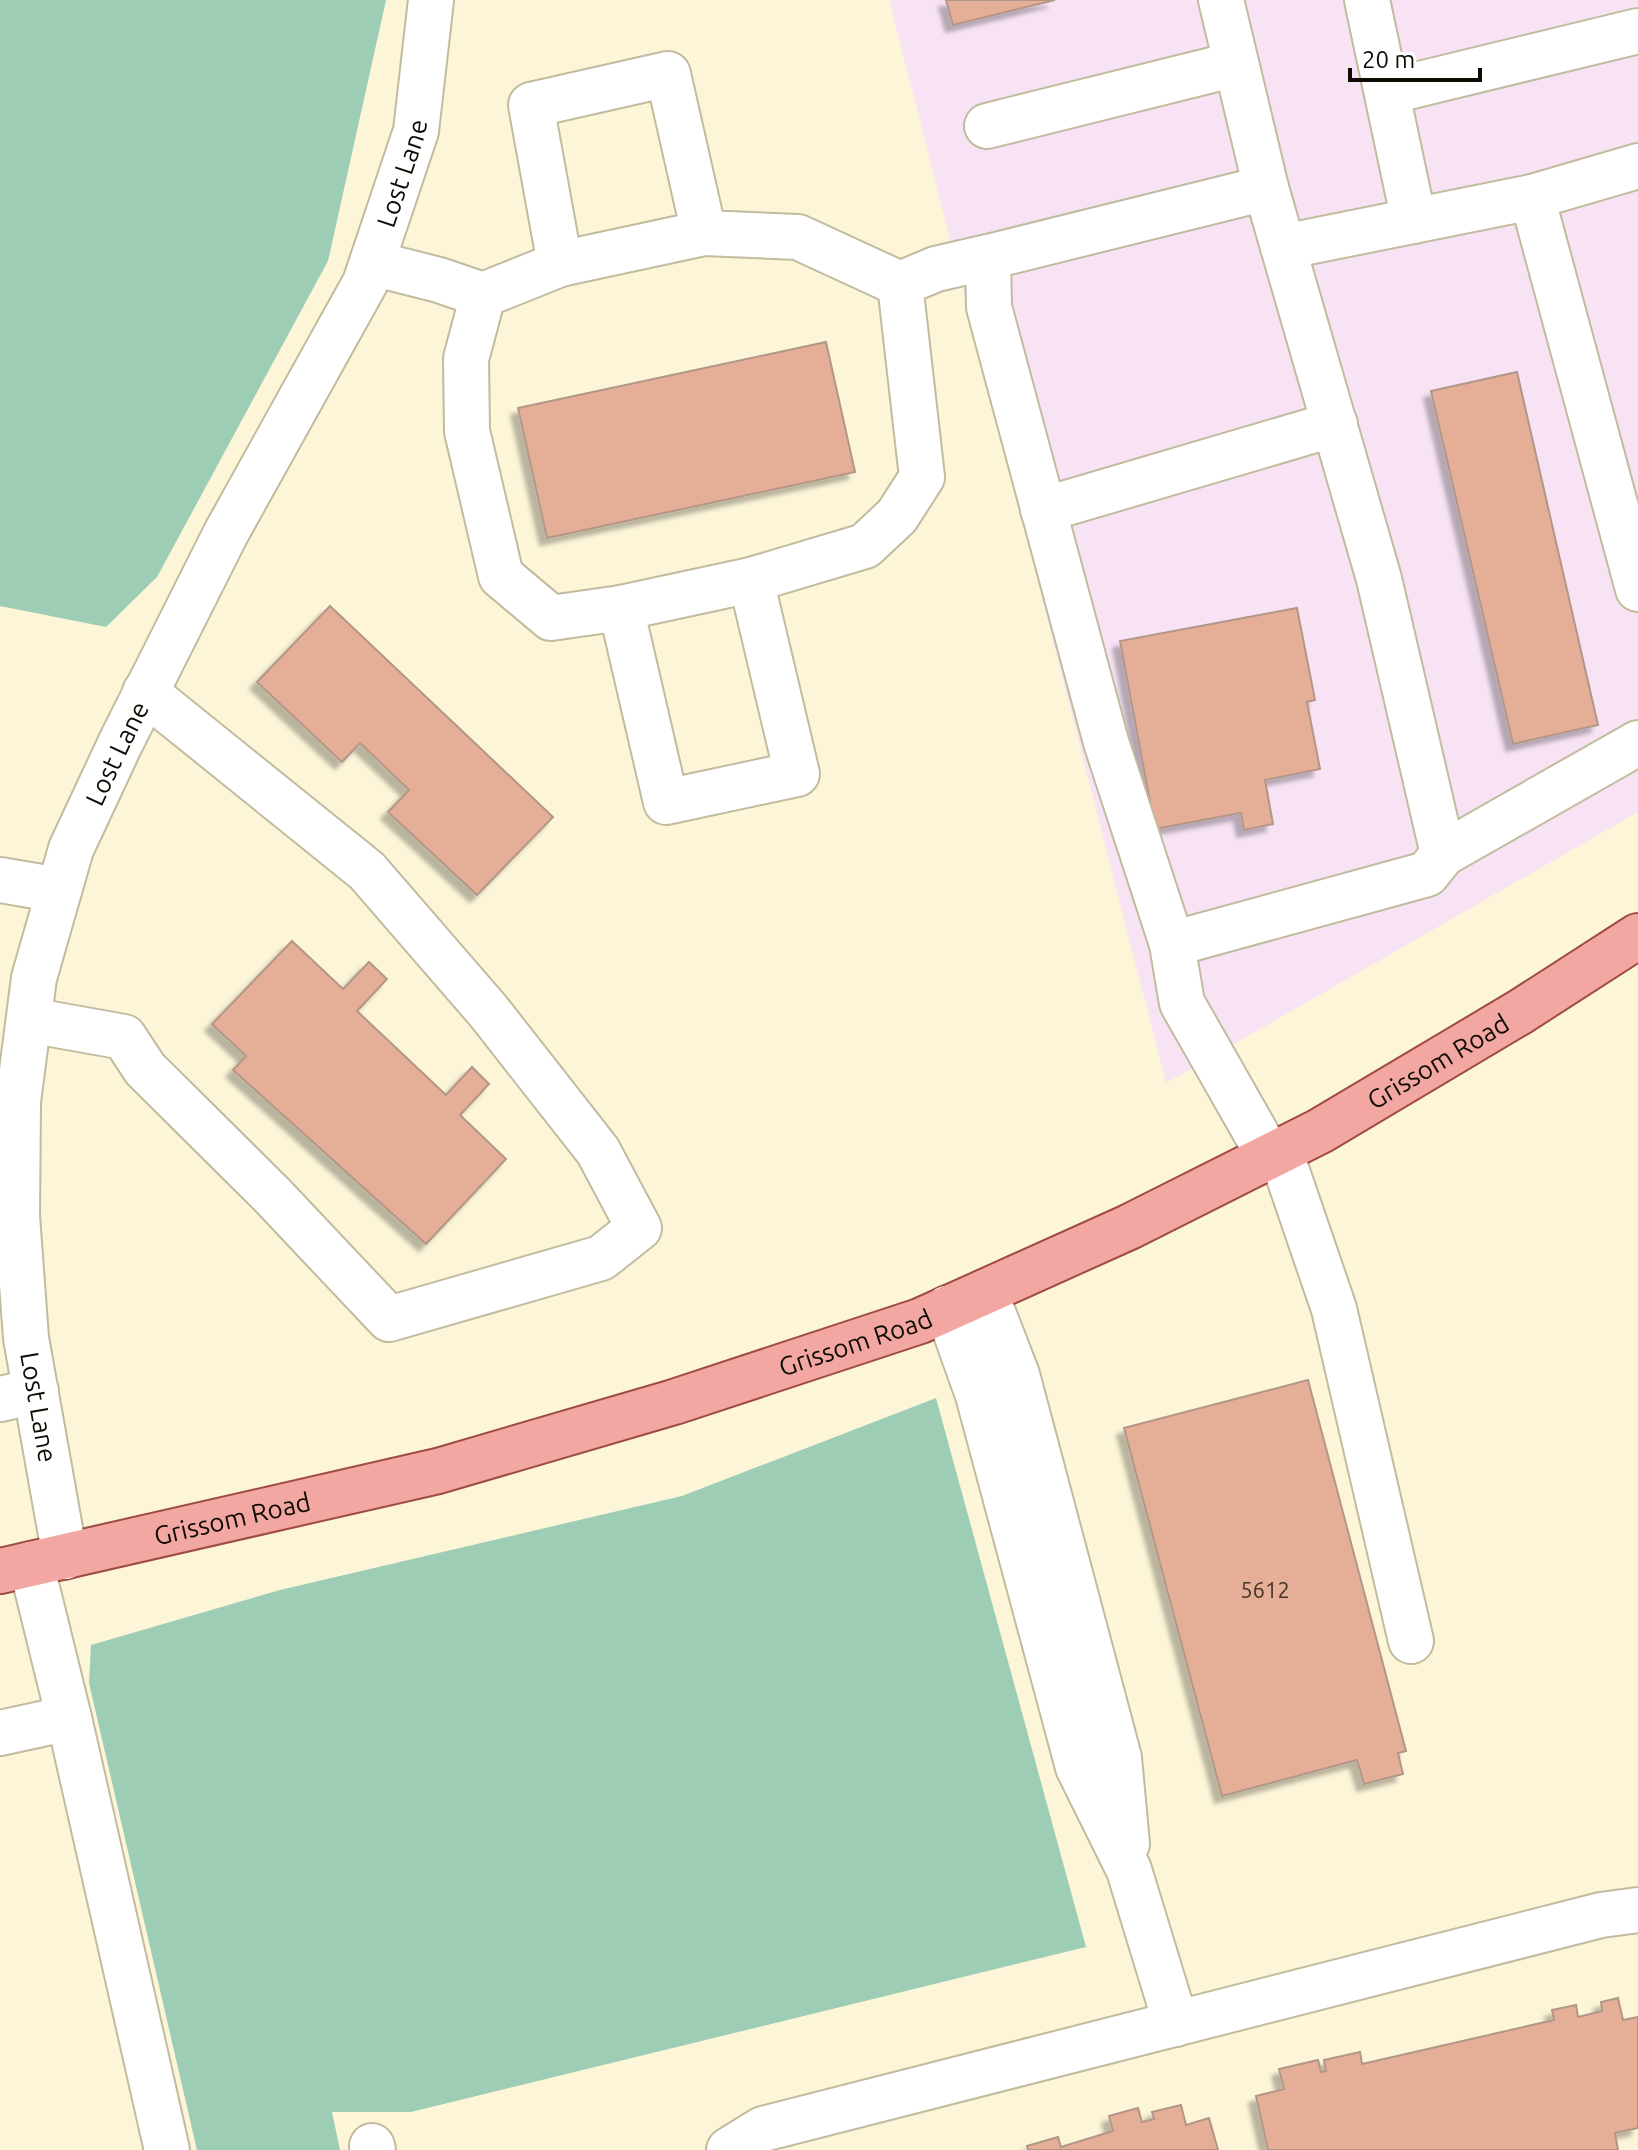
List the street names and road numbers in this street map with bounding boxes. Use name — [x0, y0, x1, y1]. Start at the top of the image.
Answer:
street label: Lost Lane — [370, 118, 432, 231]
street label: Lost Lane — [79, 696, 154, 810]
street label: Grissom Road — [1362, 1008, 1514, 1114]
street label: Grissom Road — [775, 1303, 937, 1381]
street label: Lost Lane — [15, 1349, 63, 1465]
street label: Grissom Road — [151, 1486, 313, 1550]

